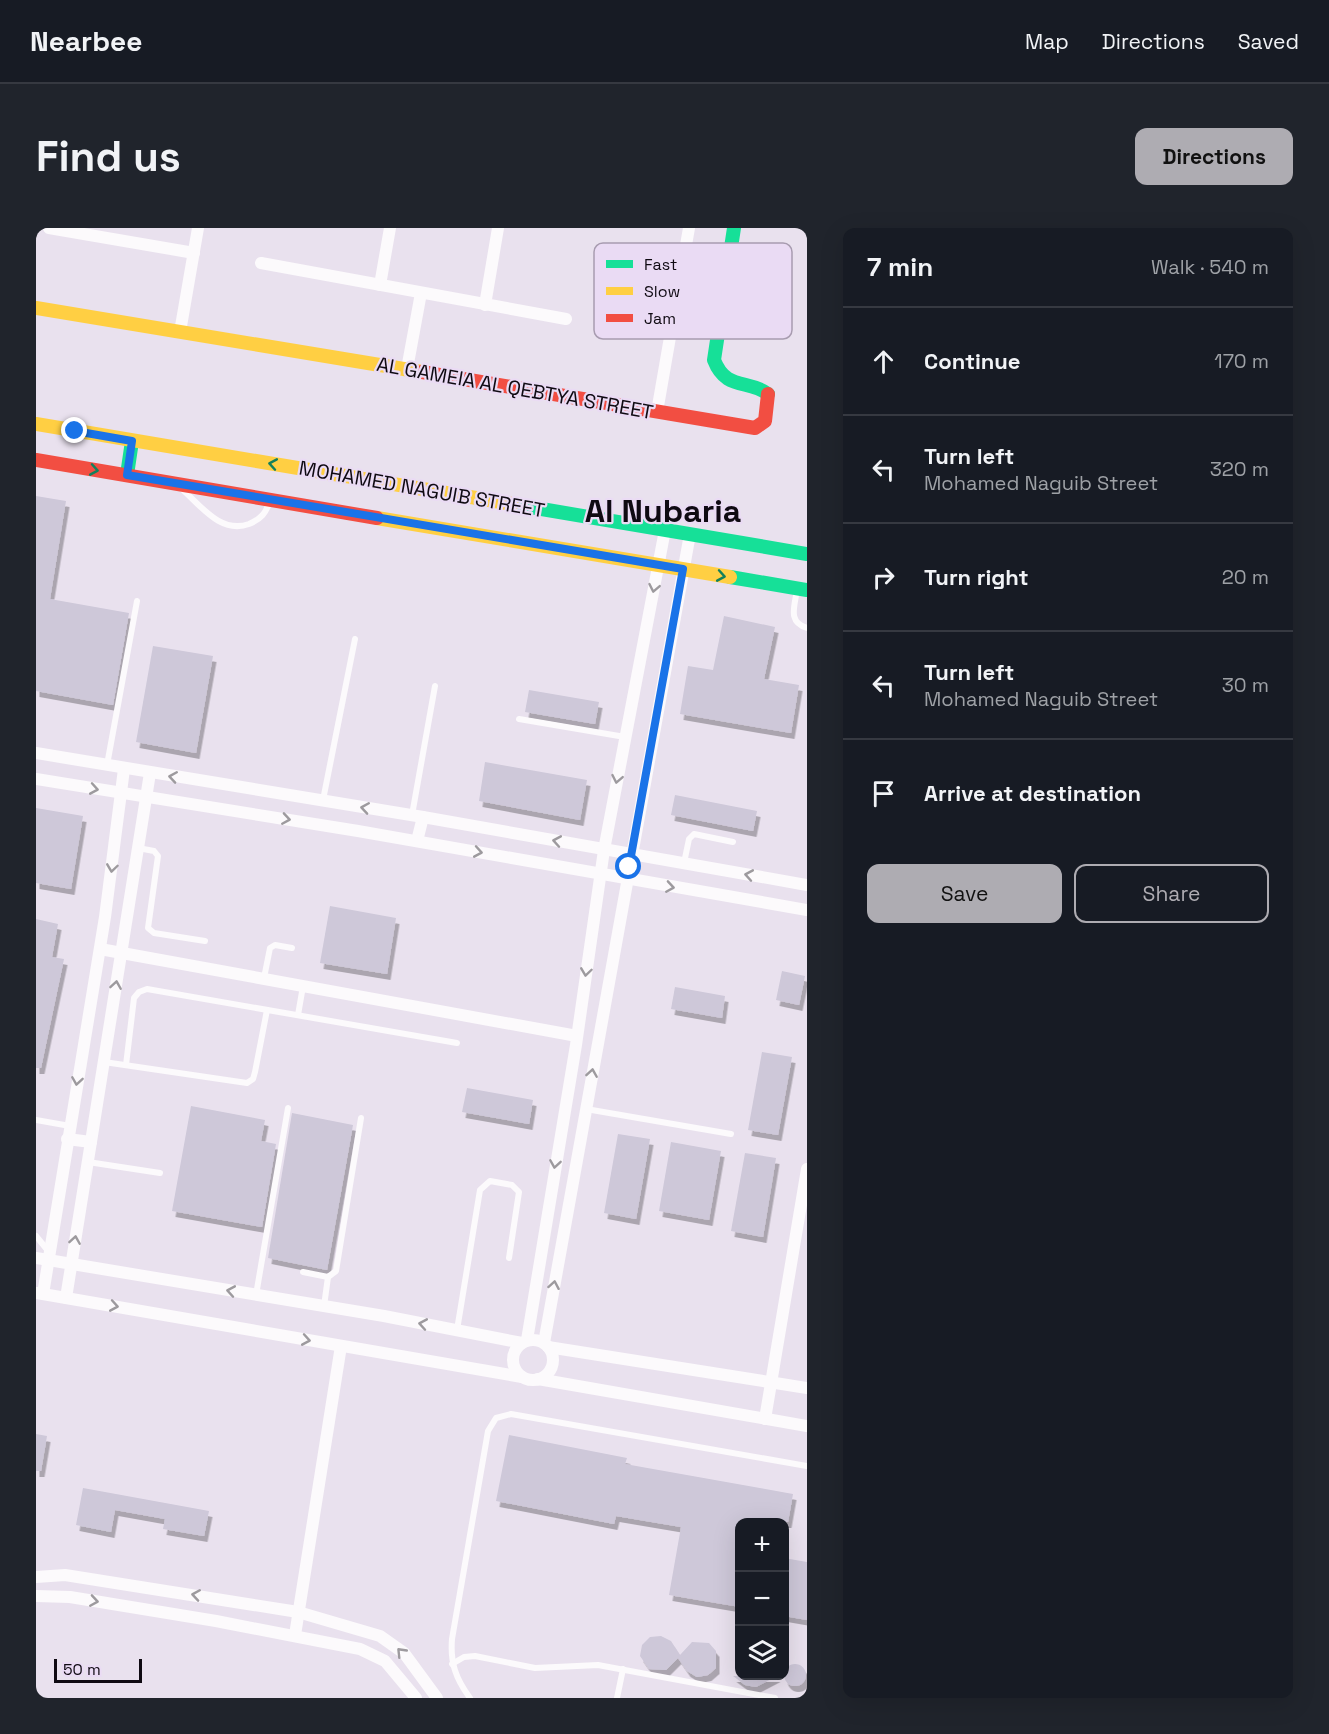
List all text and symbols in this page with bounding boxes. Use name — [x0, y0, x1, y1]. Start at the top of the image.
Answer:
text: Nearbee — [30, 23, 142, 59]
text: Map — [1025, 28, 1069, 55]
text: Directions — [1102, 28, 1205, 55]
text: Saved — [1238, 28, 1299, 55]
button: Directions — [1135, 128, 1293, 185]
text: Find us — [36, 130, 181, 183]
legend — [594, 243, 792, 339]
text: 7 min — [867, 250, 933, 284]
text: Fast — [644, 254, 677, 275]
text: Walk · 540 m — [1151, 254, 1269, 280]
text: Slow — [644, 281, 680, 302]
text: Jam — [644, 308, 676, 329]
icon: ahead — [867, 345, 900, 378]
text: Continue — [924, 347, 1020, 375]
text: 170 m — [1214, 348, 1269, 374]
street label: AL GAMEIA AL QEBTYA STREET — [375, 351, 656, 425]
route end — [61, 417, 87, 443]
text: Turn left — [924, 442, 1014, 470]
icon: left — [867, 453, 900, 486]
street label: MOHAMED NAGUIB STREET — [297, 455, 547, 523]
text: 320 m — [1210, 456, 1269, 482]
one-way arrow — [268, 459, 278, 471]
one-way arrow — [89, 463, 98, 475]
text: Mohamed Naguib Street — [924, 470, 1158, 496]
district label: Al Nubaria — [585, 491, 741, 531]
icon: right — [867, 561, 900, 594]
text: Turn right — [924, 563, 1029, 591]
text: 20 m — [1222, 564, 1269, 590]
one-way arrow — [716, 569, 725, 581]
one-way arrow — [648, 582, 661, 592]
text: Turn left — [924, 658, 1014, 686]
icon: left — [867, 669, 900, 702]
text: 30 m — [1222, 672, 1269, 698]
text: Mohamed Naguib Street — [924, 686, 1158, 712]
one-way arrow — [168, 771, 177, 783]
one-way arrow — [611, 774, 624, 784]
icon: arrive — [867, 777, 900, 810]
text: Arrive at destination — [924, 779, 1141, 807]
one-way arrow — [89, 782, 98, 794]
one-way arrow — [361, 802, 370, 814]
one-way arrow — [282, 813, 291, 825]
one-way arrow — [553, 835, 563, 848]
one-way arrow — [473, 845, 483, 858]
route start — [615, 853, 641, 879]
one-way arrow — [106, 864, 119, 873]
button: Save — [867, 864, 1062, 923]
button: Share — [1074, 864, 1269, 923]
one-way arrow — [745, 869, 755, 882]
one-way arrow — [665, 880, 675, 893]
one-way arrow — [581, 967, 593, 976]
one-way arrow — [109, 981, 122, 991]
one-way arrow — [585, 1068, 597, 1077]
one-way arrow — [71, 1077, 83, 1086]
one-way arrow — [549, 1159, 562, 1169]
one-way arrow — [68, 1236, 81, 1246]
one-way arrow — [547, 1281, 560, 1291]
one-way arrow — [226, 1285, 236, 1298]
one-way arrow — [110, 1300, 119, 1312]
one-way arrow — [418, 1318, 428, 1331]
one-way arrow — [302, 1334, 311, 1346]
map controls — [735, 1518, 789, 1680]
button: + — [735, 1518, 789, 1572]
button: − — [735, 1572, 789, 1626]
one-way arrow — [191, 1590, 200, 1602]
one-way arrow — [89, 1594, 99, 1607]
button: layers — [735, 1626, 789, 1680]
one-way arrow — [397, 1648, 408, 1658]
scale bar — [54, 1656, 142, 1684]
text: 50 m — [63, 1659, 101, 1680]

